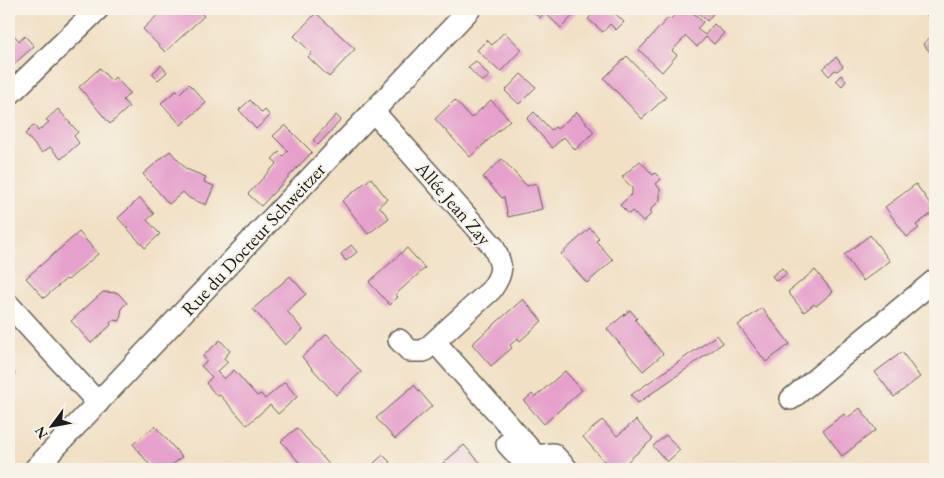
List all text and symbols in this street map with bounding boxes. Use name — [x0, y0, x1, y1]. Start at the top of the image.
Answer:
street label: Allée Jean Zay — [410, 155, 497, 251]
street label: Rue du Docteur Schweitzer — [176, 157, 331, 321]
north arrow — [28, 400, 78, 450]
text: N — [30, 423, 52, 442]

